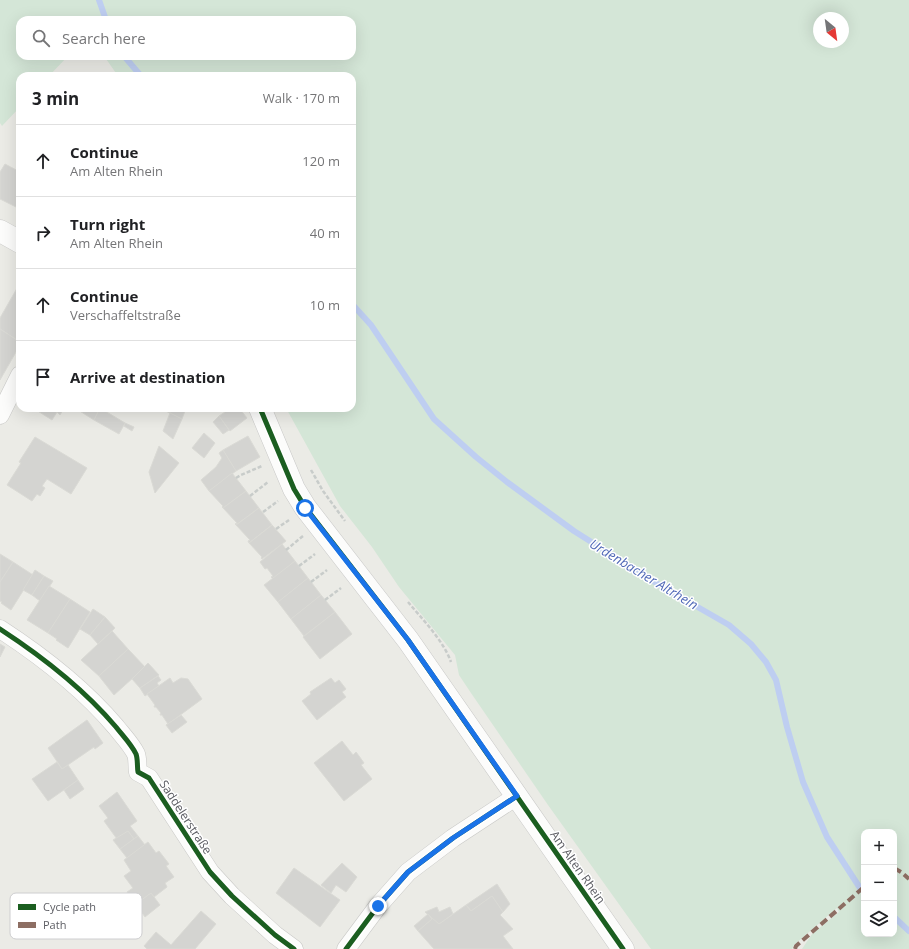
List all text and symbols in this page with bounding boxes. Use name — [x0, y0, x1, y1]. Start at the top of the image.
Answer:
north arrow — [813, 12, 849, 48]
search box — [16, 16, 356, 60]
icon: search — [30, 27, 52, 49]
text: Search here — [62, 28, 146, 48]
text: 3 min — [32, 87, 79, 110]
text: Walk · 170 m — [263, 89, 340, 107]
text: Continue — [70, 142, 138, 162]
icon: ahead — [32, 150, 54, 172]
text: 120 m — [302, 152, 340, 170]
text: Am Alten Rhein — [70, 162, 163, 180]
text: Turn right — [70, 214, 145, 234]
icon: right — [32, 222, 54, 244]
text: 40 m — [310, 224, 340, 242]
text: Am Alten Rhein — [70, 234, 163, 252]
text: Continue — [70, 286, 138, 306]
icon: ahead — [32, 294, 54, 316]
text: 10 m — [310, 296, 340, 314]
text: Verschaffeltstraße — [70, 306, 181, 324]
icon: arrive — [32, 366, 54, 388]
text: Arrive at destination — [70, 367, 225, 387]
route start — [296, 499, 314, 517]
water label: Urdenbacher Altrhein — [586, 535, 702, 613]
street label: Saddelerstraße — [156, 777, 216, 858]
street label: Am Alten Rhein — [546, 827, 610, 907]
map controls — [861, 829, 897, 937]
button: + — [861, 829, 897, 865]
button: − — [861, 865, 897, 901]
legend — [10, 893, 142, 939]
route end — [369, 897, 387, 915]
text: Cycle path — [43, 899, 96, 914]
button: layers — [861, 901, 897, 937]
text: Path — [43, 917, 66, 932]

